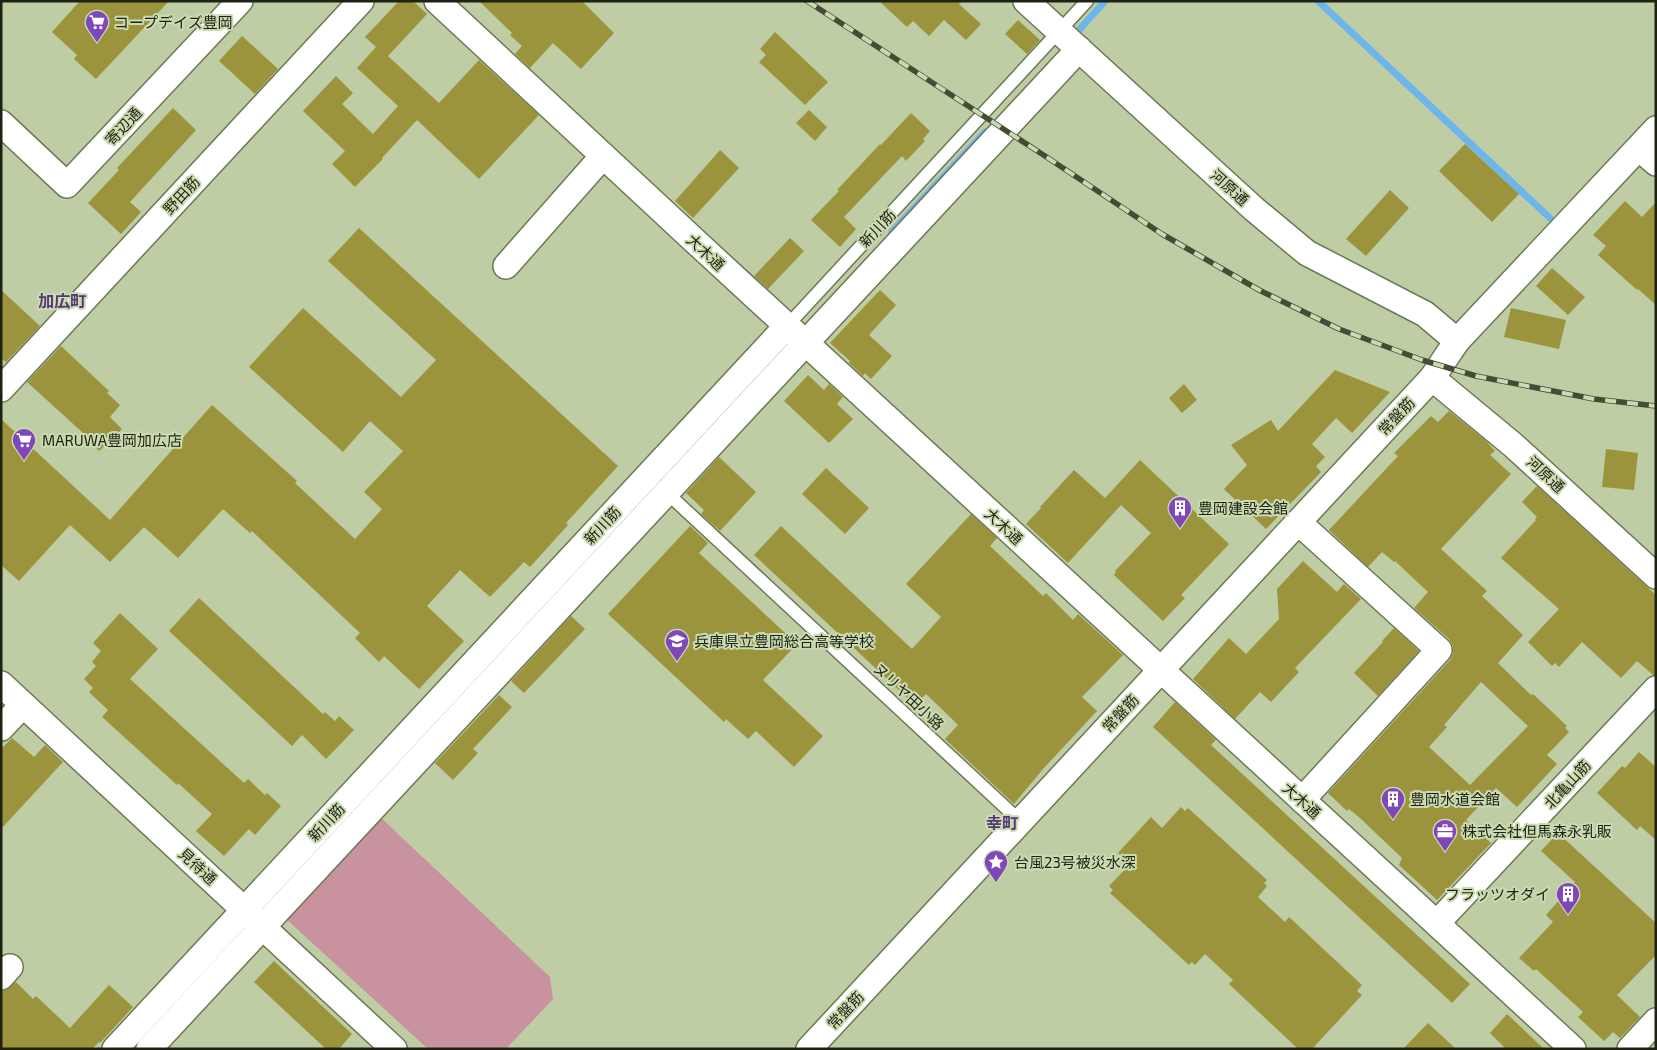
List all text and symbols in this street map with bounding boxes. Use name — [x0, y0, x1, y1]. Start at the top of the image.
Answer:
supermarket icon: コープデイズ豊岡 — [84, 9, 110, 43]
place label: コープデイズ豊岡 — [114, 13, 233, 31]
street label: 寄辺通 — [101, 103, 145, 149]
street label: 河原通 — [1207, 165, 1253, 209]
street label: 野田筋 — [159, 172, 203, 218]
street label: 新川筋 — [855, 205, 899, 251]
street label: 大木通 — [683, 230, 729, 274]
district label: 加広町 — [38, 291, 86, 310]
street label: 常盤筋 — [1374, 393, 1418, 439]
supermarket icon: MARUWA豊岡加広店 — [11, 427, 37, 461]
place label: MARUWA豊岡加広店 — [42, 431, 182, 449]
street label: 河原通 — [1523, 452, 1569, 496]
building icon: 豊岡建設会館 — [1167, 495, 1193, 529]
place label: 豊岡建設会館 — [1198, 499, 1288, 517]
street label: 新川筋 — [580, 502, 624, 548]
street label: 大木通 — [981, 504, 1027, 548]
school or university icon: 兵庫県立豊岡総合高等学校 — [664, 628, 690, 662]
place label: 兵庫県立豊岡総合高等学校 — [694, 632, 874, 650]
street label: ヌリヤ田小路 — [870, 659, 948, 733]
street label: 常盤筋 — [1098, 690, 1142, 736]
street label: 北亀山筋 — [1540, 756, 1594, 812]
street label: 大木通 — [1279, 778, 1325, 822]
building icon: 豊岡水道会館 — [1380, 786, 1406, 820]
place label: 豊岡水道会館 — [1410, 790, 1500, 808]
street label: 新川筋 — [304, 799, 348, 845]
district label: 幸町 — [986, 813, 1018, 832]
office icon: 株式会社但馬森永乳販 — [1432, 818, 1458, 852]
place label: 株式会社但馬森永乳販 — [1462, 822, 1612, 840]
street label: 見待通 — [175, 844, 221, 888]
place icon: 台風23号被災水深 — [983, 849, 1009, 883]
place label: 台風23号被災水深 — [1014, 853, 1136, 871]
building icon: フラッツオダイ — [1555, 881, 1581, 915]
place label: フラッツオダイ — [1445, 885, 1550, 903]
street label: 常盤筋 — [823, 987, 867, 1033]

